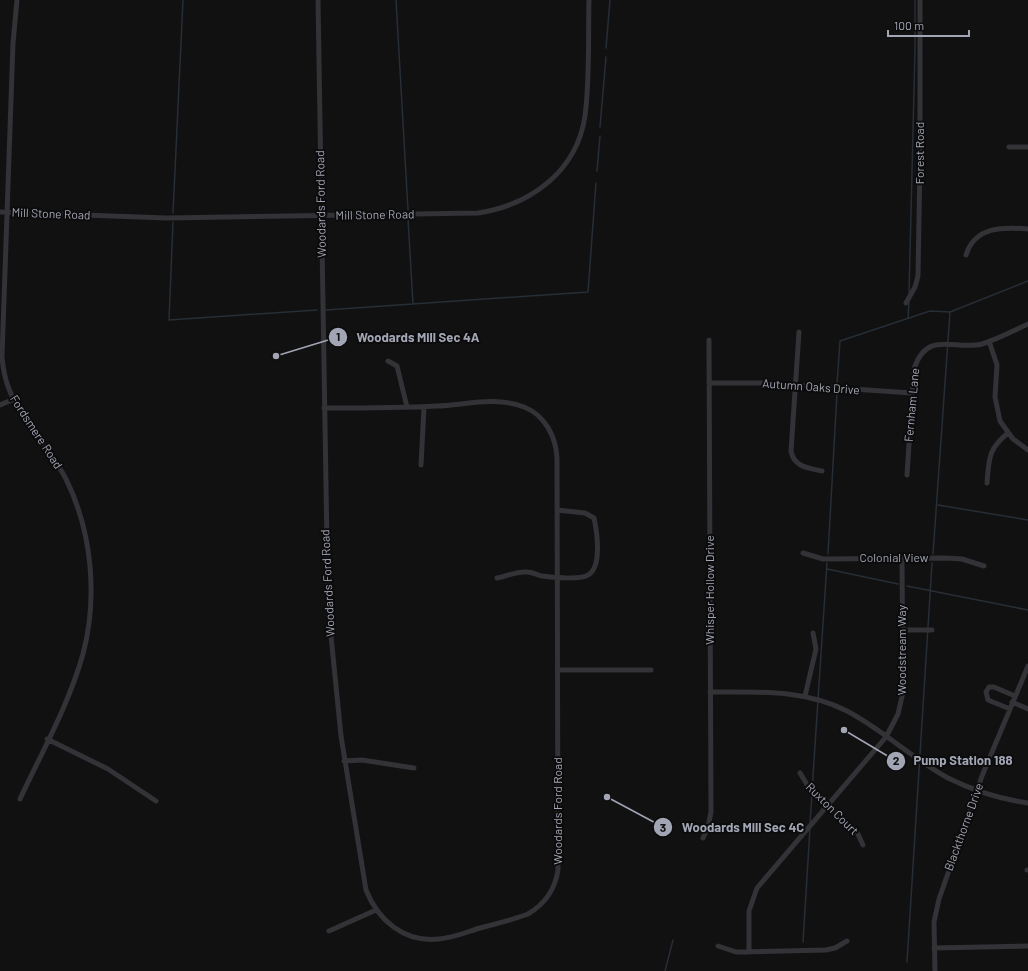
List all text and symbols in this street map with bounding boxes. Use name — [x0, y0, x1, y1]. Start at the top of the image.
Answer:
scale bar — [888, 12, 969, 38]
text: 100 m — [894, 18, 924, 32]
street label: Forest Road — [912, 122, 926, 184]
street label: Woodards Ford Road — [312, 150, 328, 258]
street label: Mill Stone Road — [11, 205, 91, 221]
street label: Mill Stone Road — [335, 206, 415, 222]
callout: Woodards Mill Sec 4A — [328, 325, 488, 350]
text: 1 — [336, 329, 340, 343]
text: Woodards Mill Sec 4A — [356, 329, 480, 345]
street label: Fernham Lane — [901, 367, 921, 442]
street label: Autumn Oaks Drive — [762, 376, 860, 396]
street label: Fordsmere Road — [8, 392, 66, 471]
street label: Woodards Ford Road — [317, 529, 337, 637]
street label: Whisper Hollow Drive — [702, 535, 716, 645]
street label: Colonial View — [860, 550, 929, 564]
street label: Woodstream Way — [894, 604, 908, 695]
callout: Pump Station 188 — [886, 748, 1020, 773]
text: Pump Station 188 — [914, 752, 1012, 768]
text: 2 — [893, 753, 900, 767]
street label: Woodards Ford Road — [550, 757, 564, 865]
street label: Ruxton Court — [804, 779, 862, 837]
street label: Blackthorne Drive — [941, 781, 985, 872]
callout: Woodards Mill Sec 4C — [653, 815, 812, 840]
text: Woodards Mill Sec 4C — [682, 819, 804, 835]
text: 3 — [660, 820, 666, 834]

